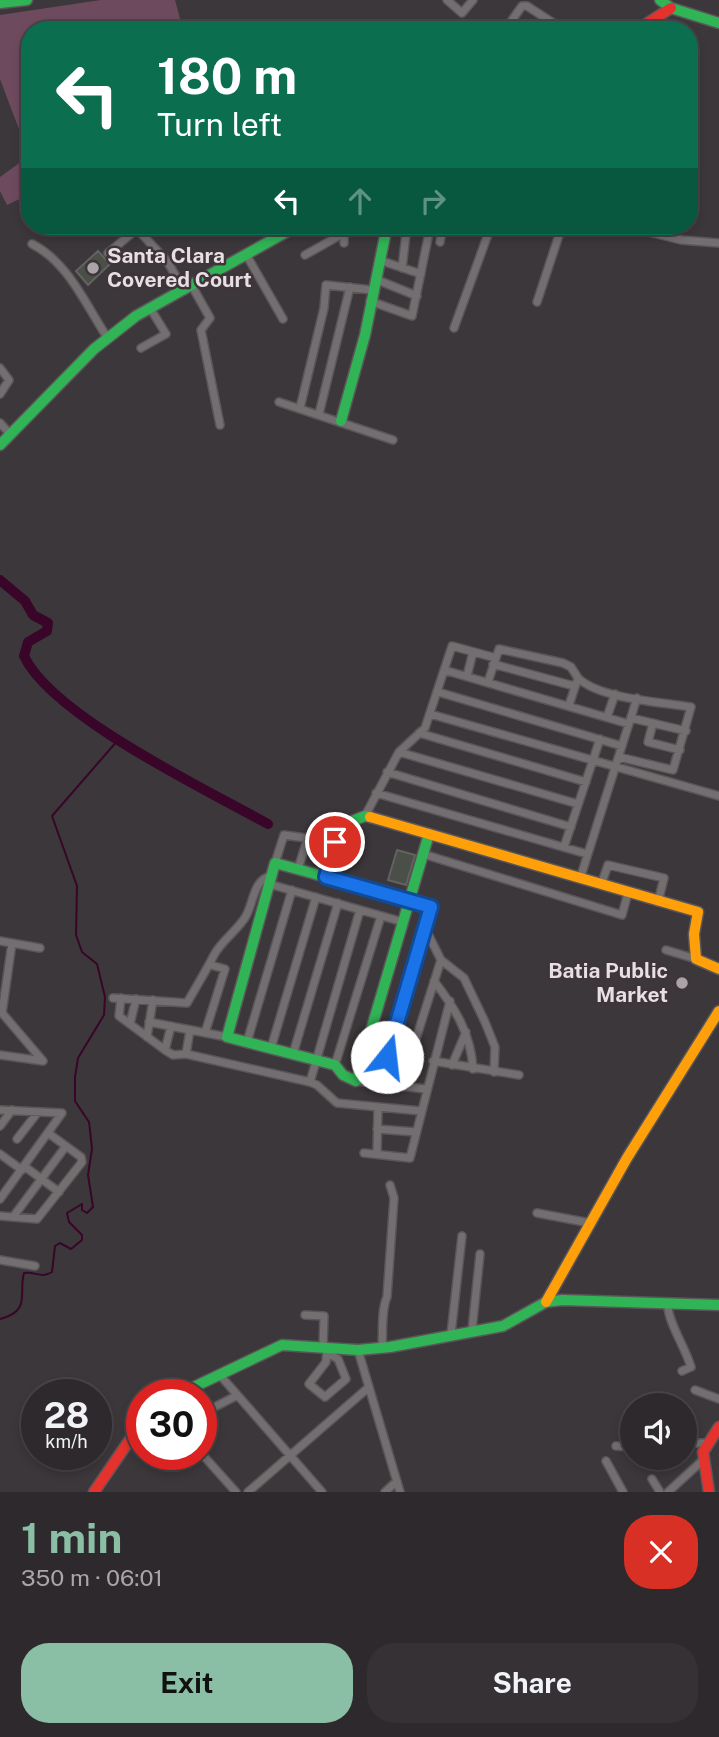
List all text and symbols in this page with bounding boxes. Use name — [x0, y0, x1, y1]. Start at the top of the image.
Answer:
text: 180 m — [157, 47, 297, 105]
icon: left — [42, 49, 133, 140]
text: Turn left — [157, 106, 282, 143]
icon: left — [268, 182, 306, 220]
icon: ahead — [341, 182, 379, 220]
icon: right — [414, 182, 452, 220]
place label: Santa Clara Covered Court — [107, 243, 252, 292]
marker: Santa Clara Covered Court — [85, 260, 101, 276]
pin — [305, 812, 365, 872]
icon: arrive — [316, 823, 354, 861]
place label: Batia Public Market — [548, 958, 668, 1007]
marker: Batia Public Market — [674, 975, 690, 991]
position arrow — [350, 1020, 424, 1094]
speed limit sign: 30 — [126, 1379, 217, 1470]
map controls — [620, 1393, 697, 1470]
button: sound — [620, 1393, 697, 1470]
text: 28 — [44, 1395, 89, 1436]
text: km/h — [45, 1431, 88, 1452]
text: 1 min — [21, 1513, 122, 1562]
button: close — [624, 1515, 698, 1589]
text: 350 m · 06:01 — [21, 1564, 163, 1591]
button: Exit — [21, 1643, 353, 1723]
button: Share — [367, 1643, 698, 1723]

